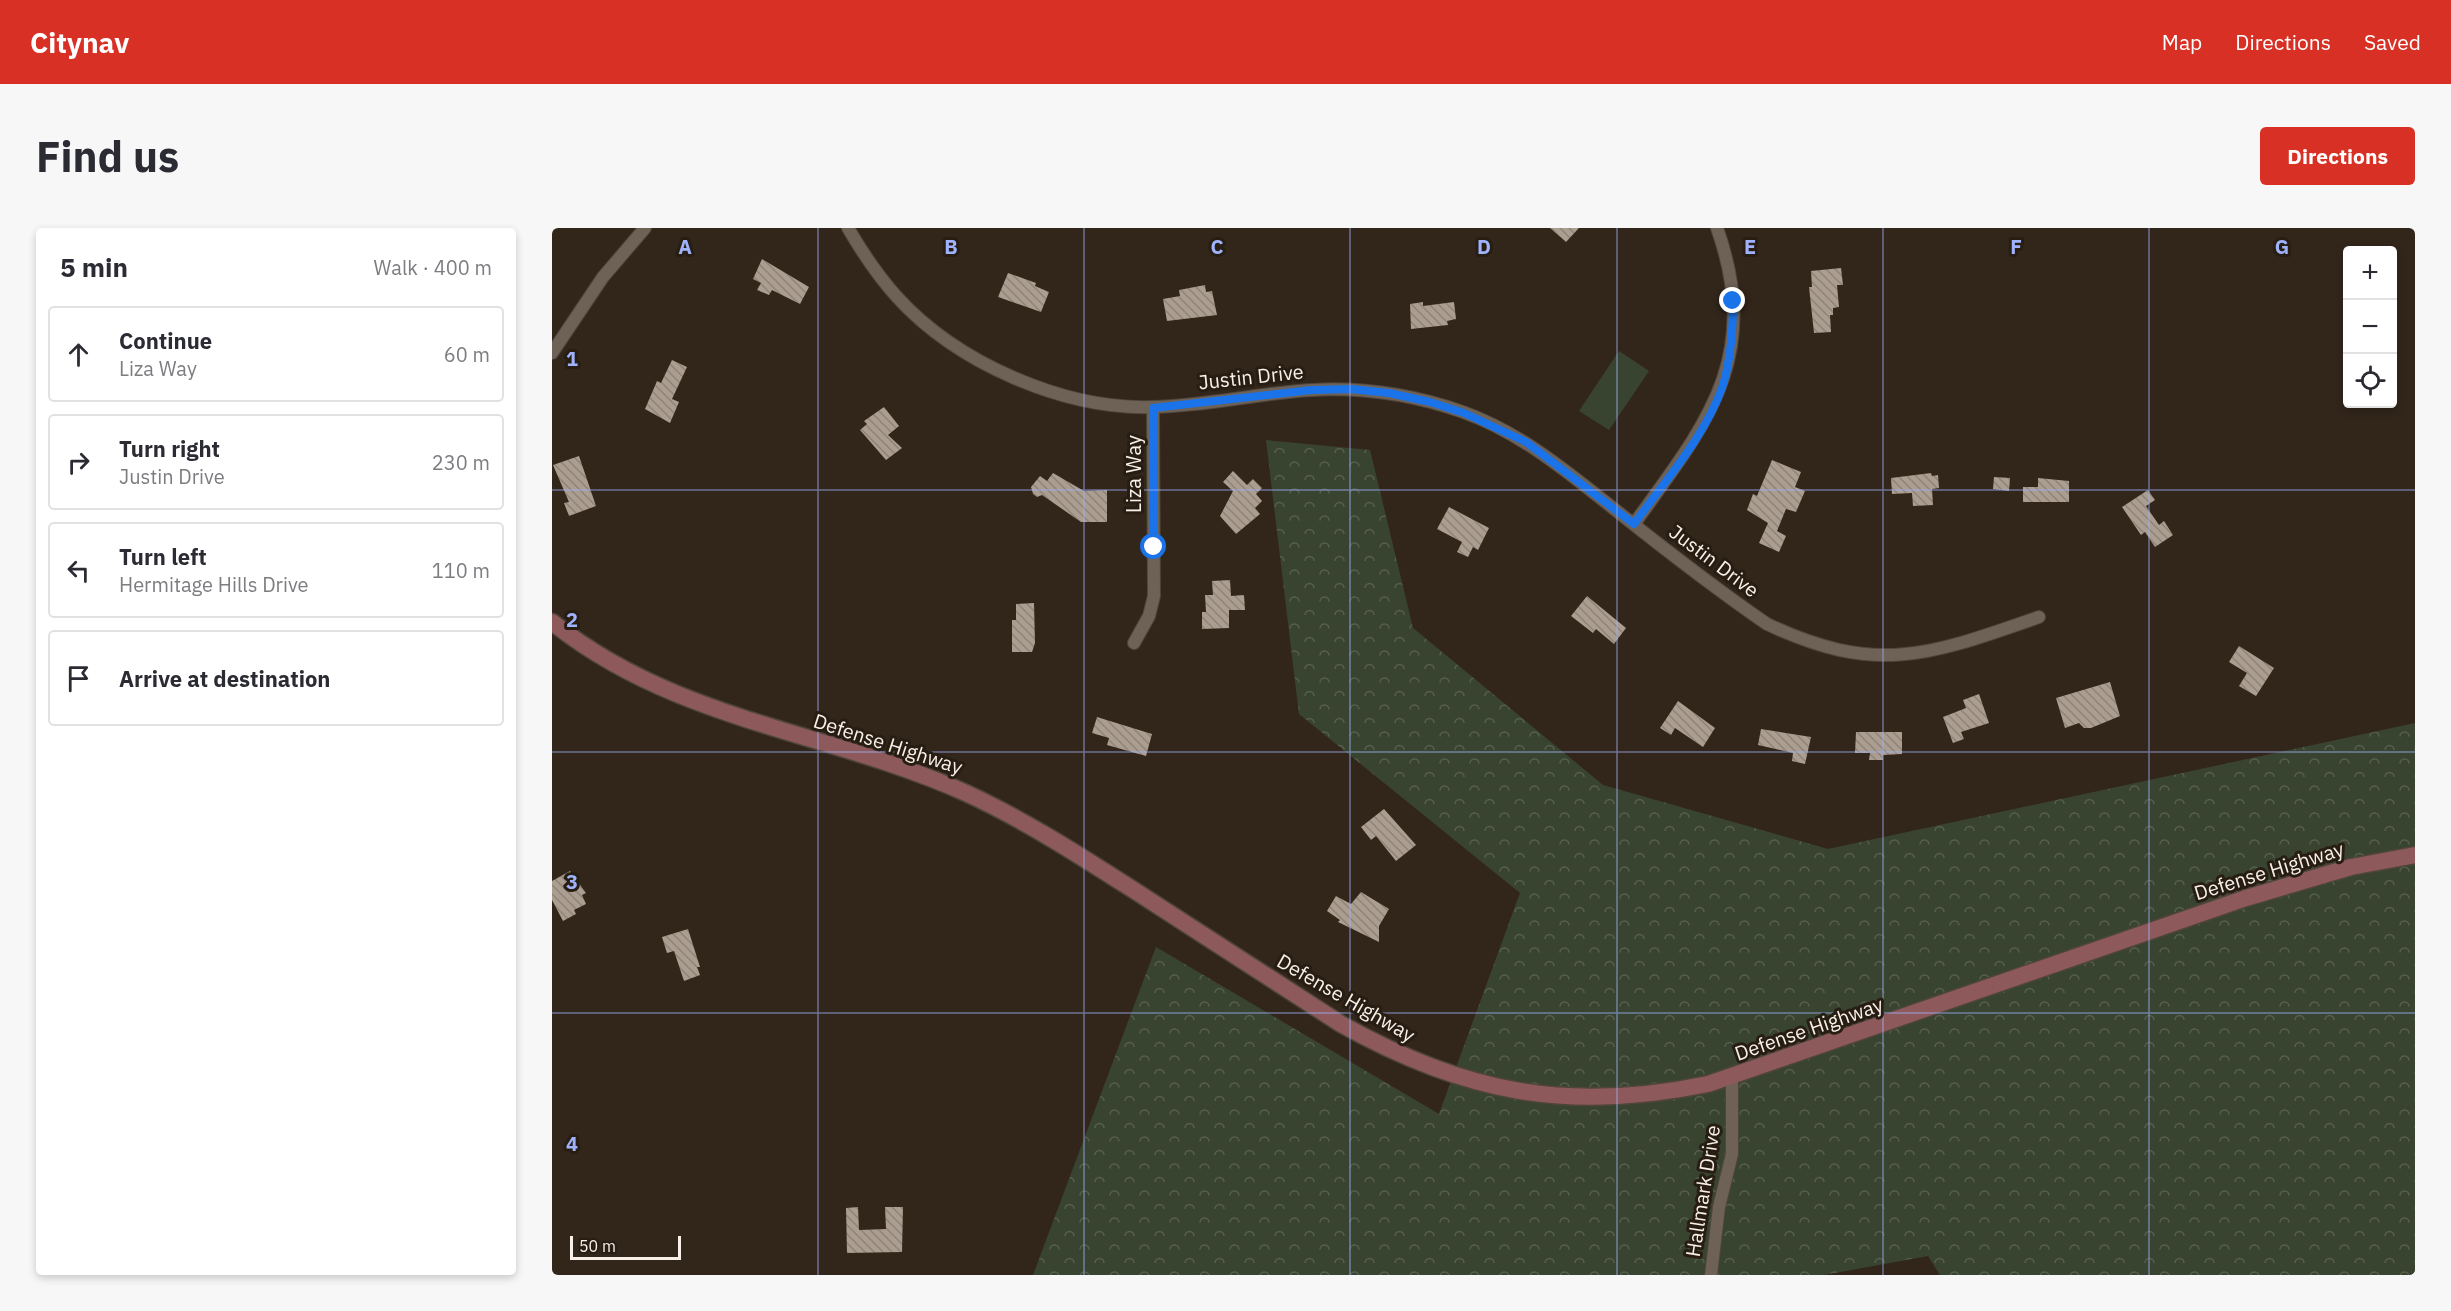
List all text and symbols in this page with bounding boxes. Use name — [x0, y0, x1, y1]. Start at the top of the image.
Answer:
text: Citynav — [30, 24, 129, 61]
text: Map — [2162, 28, 2202, 56]
text: Directions — [2235, 28, 2331, 56]
text: Saved — [2364, 28, 2421, 56]
button: Directions — [2260, 127, 2415, 185]
text: Find us — [36, 129, 179, 184]
text: A — [678, 233, 692, 260]
text: B — [944, 233, 958, 260]
text: C — [1210, 233, 1224, 260]
text: D — [1477, 233, 1491, 260]
text: E — [1744, 233, 1756, 260]
text: F — [2010, 233, 2022, 260]
text: G — [2275, 233, 2289, 260]
map controls — [2343, 246, 2397, 408]
button: + — [2343, 246, 2397, 300]
text: 5 min — [60, 250, 128, 284]
text: Walk · 400 m — [374, 254, 492, 281]
route end — [1719, 287, 1745, 313]
button: − — [2343, 300, 2397, 354]
text: Continue — [119, 326, 212, 355]
icon: ahead — [62, 338, 95, 371]
text: 60 m — [444, 341, 490, 368]
text: 1 — [566, 345, 578, 372]
button: locate — [2343, 354, 2397, 408]
text: Liza Way — [119, 355, 197, 382]
street label: Justin Drive — [1197, 358, 1305, 395]
text: Turn right — [119, 434, 220, 463]
street label: Liza Way — [1120, 435, 1147, 513]
icon: right — [62, 446, 95, 479]
text: 230 m — [432, 449, 490, 476]
text: Justin Drive — [119, 463, 225, 490]
street label: Justin Drive — [1664, 518, 1765, 603]
route start — [1140, 533, 1166, 559]
text: Turn left — [119, 542, 207, 571]
icon: left — [62, 554, 95, 587]
text: 110 m — [432, 557, 490, 584]
text: Hermitage Hills Drive — [119, 571, 309, 598]
text: 2 — [566, 606, 578, 633]
icon: arrive — [62, 662, 95, 695]
text: Arrive at destination — [119, 664, 330, 693]
street label: Defense Highway — [810, 707, 966, 780]
street label: Defense Highway — [2191, 835, 2347, 906]
text: 3 — [566, 868, 578, 895]
street label: Defense Highway — [1272, 947, 1420, 1048]
street label: Defense Highway — [1731, 990, 1887, 1067]
street label: Hallmark Drive — [1679, 1123, 1726, 1259]
text: 4 — [566, 1130, 578, 1157]
scale bar — [570, 1233, 681, 1260]
text: 50 m — [579, 1236, 616, 1256]

